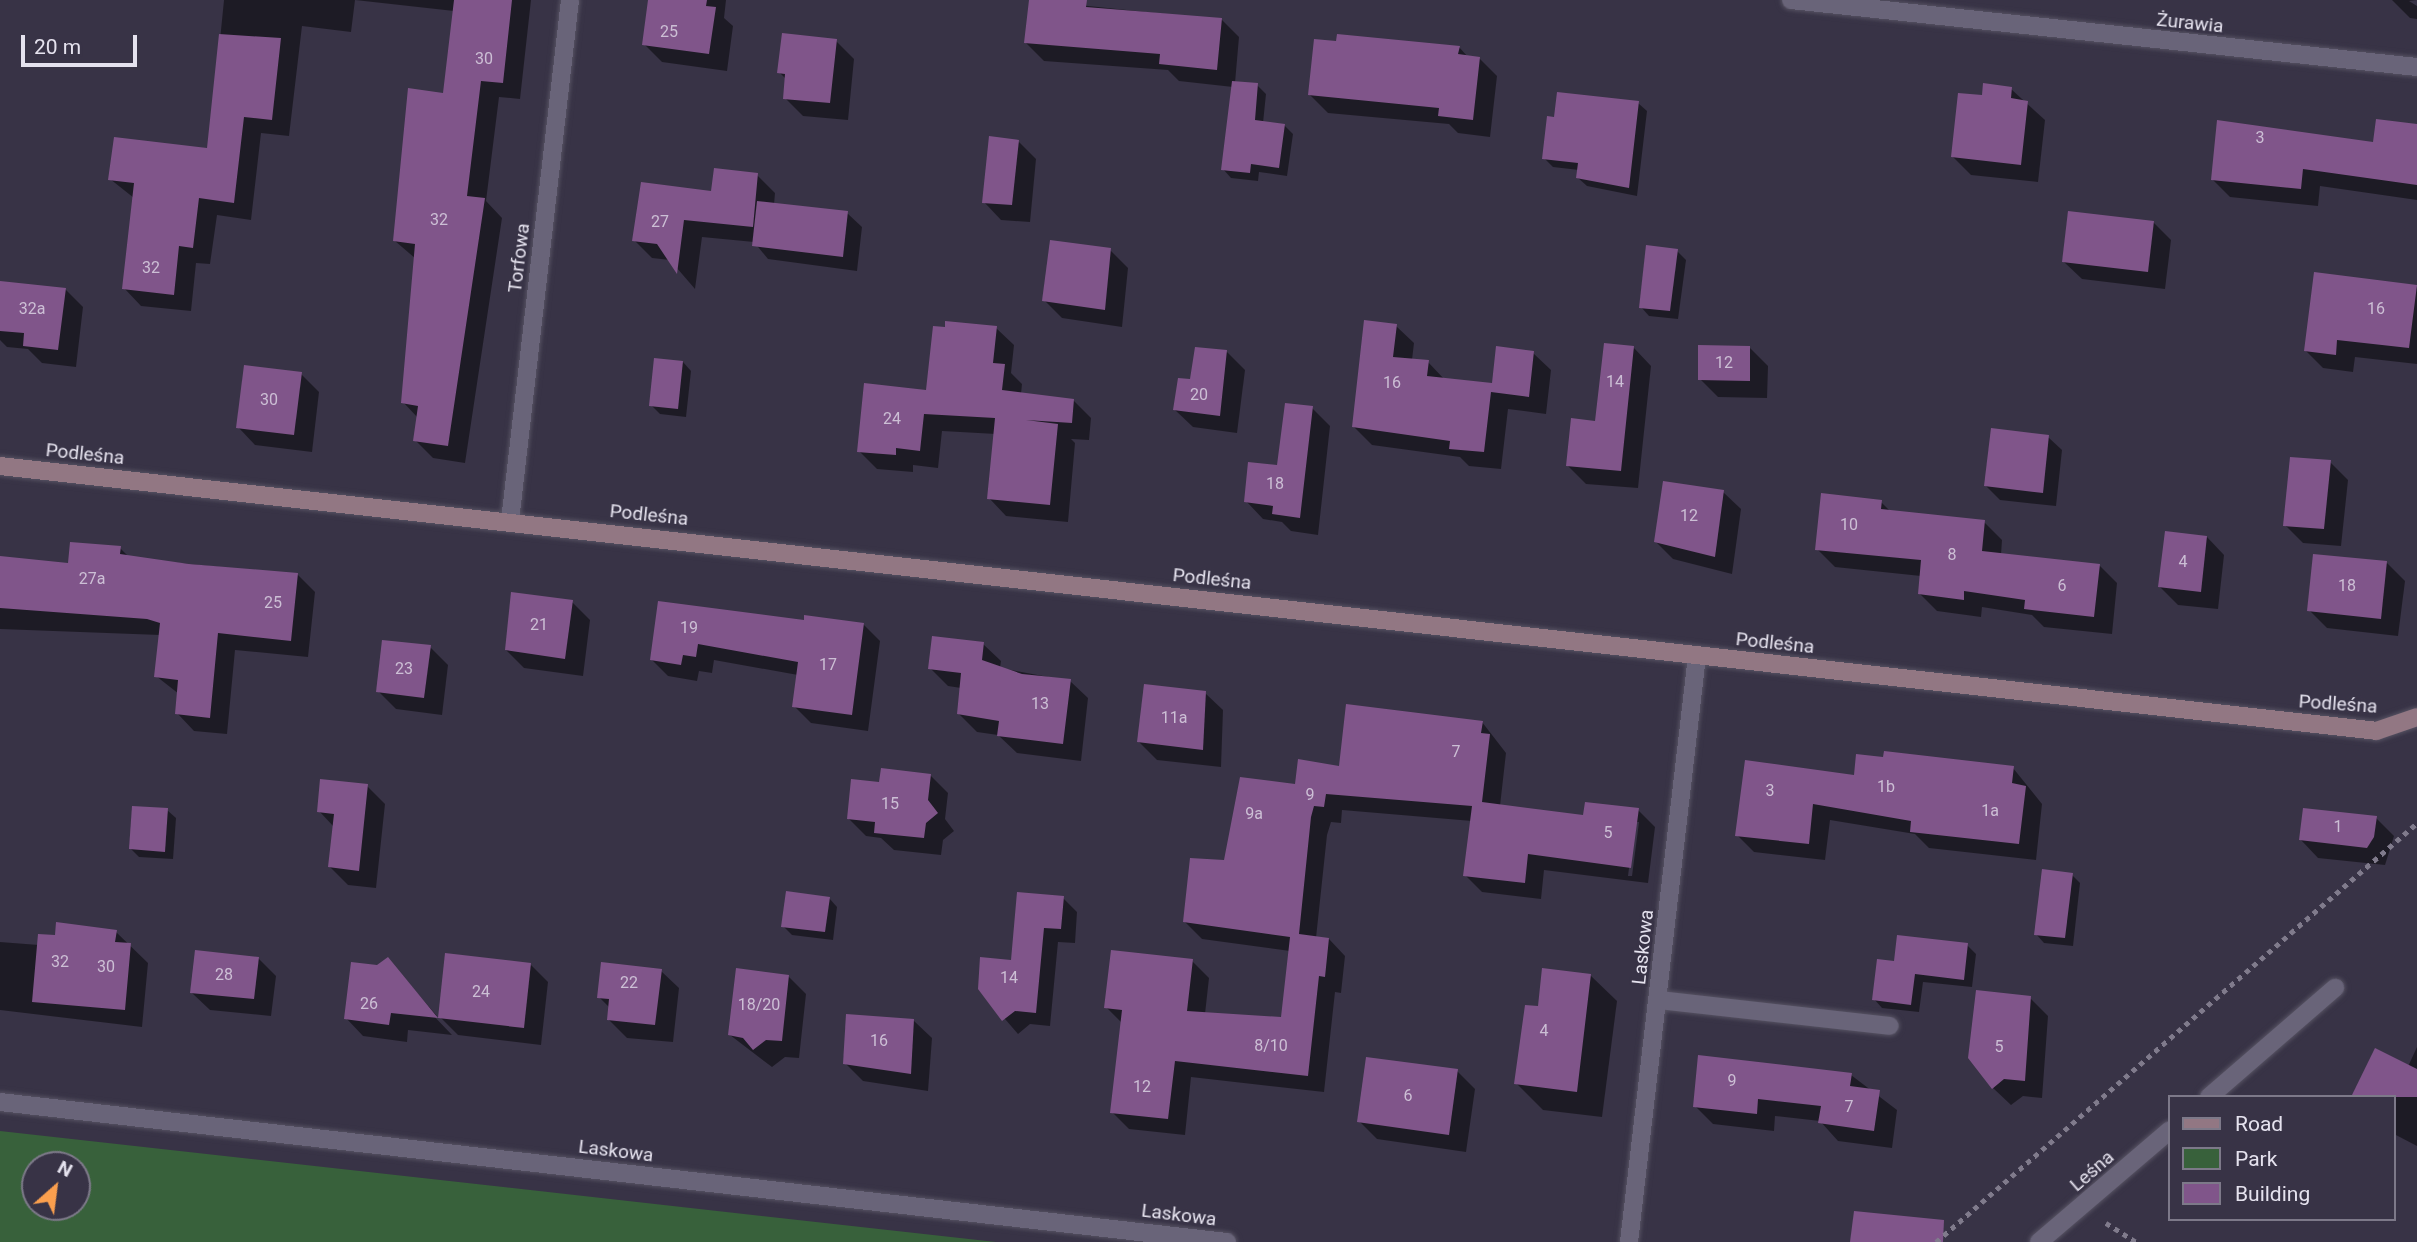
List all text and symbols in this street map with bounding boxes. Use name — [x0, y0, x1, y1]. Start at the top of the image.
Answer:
street label: Żurawia — [2155, 8, 2225, 38]
scale bar — [24, 21, 140, 65]
house number: 25 — [660, 22, 678, 42]
text: 20 m — [34, 35, 81, 59]
house number: 30 — [475, 49, 493, 69]
house number: 3 — [2256, 128, 2264, 148]
house number: 32 — [430, 210, 448, 230]
house number: 27 — [651, 212, 669, 232]
street label: Torfowa — [503, 222, 535, 294]
house number: 32 — [142, 258, 160, 278]
house number: 32a — [19, 299, 45, 319]
house number: 16 — [2367, 299, 2385, 319]
house number: 12 — [1715, 353, 1733, 373]
house number: 14 — [1606, 372, 1624, 392]
house number: 16 — [1383, 373, 1401, 393]
house number: 20 — [1190, 385, 1208, 405]
house number: 30 — [260, 390, 278, 410]
house number: 24 — [883, 409, 901, 429]
street label: Podleśna — [45, 439, 125, 469]
house number: 18 — [1266, 474, 1284, 494]
street label: Podleśna — [609, 500, 689, 530]
house number: 12 — [1680, 506, 1698, 526]
house number: 10 — [1840, 515, 1858, 535]
house number: 8 — [1948, 545, 1956, 565]
house number: 4 — [2179, 552, 2187, 572]
street label: Podleśna — [1172, 564, 1252, 594]
house number: 27a — [79, 569, 105, 589]
house number: 6 — [2058, 576, 2066, 596]
house number: 18 — [2338, 576, 2356, 596]
house number: 25 — [264, 593, 282, 613]
house number: 21 — [530, 615, 548, 635]
house number: 19 — [680, 618, 698, 638]
street label: Podleśna — [1735, 628, 1815, 658]
house number: 17 — [819, 655, 837, 675]
house number: 23 — [395, 659, 413, 679]
street label: Podleśna — [2298, 690, 2378, 718]
house number: 13 — [1031, 694, 1049, 714]
house number: 11a — [1161, 708, 1187, 728]
house number: 7 — [1452, 742, 1460, 762]
house number: 1b — [1877, 777, 1895, 797]
house number: 3 — [1766, 781, 1774, 801]
house number: 9 — [1306, 785, 1314, 805]
house number: 15 — [881, 794, 899, 814]
house number: 1a — [1981, 801, 1999, 821]
house number: 9a — [1245, 804, 1263, 824]
house number: 1 — [2334, 817, 2342, 837]
house number: 5 — [1604, 823, 1612, 843]
street label: Laskowa — [1628, 908, 1658, 986]
house number: 32 — [51, 952, 69, 972]
house number: 30 — [97, 957, 115, 977]
house number: 28 — [215, 965, 233, 985]
house number: 14 — [1000, 968, 1018, 988]
house number: 22 — [620, 973, 638, 993]
house number: 24 — [472, 982, 490, 1002]
house number: 26 — [360, 994, 378, 1014]
house number: 18/20 — [738, 995, 780, 1015]
house number: 4 — [1540, 1021, 1548, 1041]
house number: 16 — [870, 1031, 888, 1051]
house number: 8/10 — [1254, 1036, 1288, 1056]
house number: 5 — [1995, 1037, 2003, 1057]
house number: 9 — [1728, 1071, 1736, 1091]
house number: 12 — [1133, 1077, 1151, 1097]
house number: 6 — [1404, 1086, 1412, 1106]
legend — [2168, 1095, 2396, 1221]
house number: 7 — [1845, 1097, 1853, 1117]
text: Road — [2235, 1112, 2283, 1136]
street label: Laskowa — [577, 1135, 655, 1167]
street label: Leśna — [2065, 1146, 2119, 1196]
text: Park — [2235, 1147, 2277, 1171]
north arrow — [21, 1151, 91, 1221]
text: N — [54, 1155, 76, 1182]
text: Building — [2235, 1182, 2310, 1206]
street label: Laskowa — [1140, 1199, 1218, 1231]

